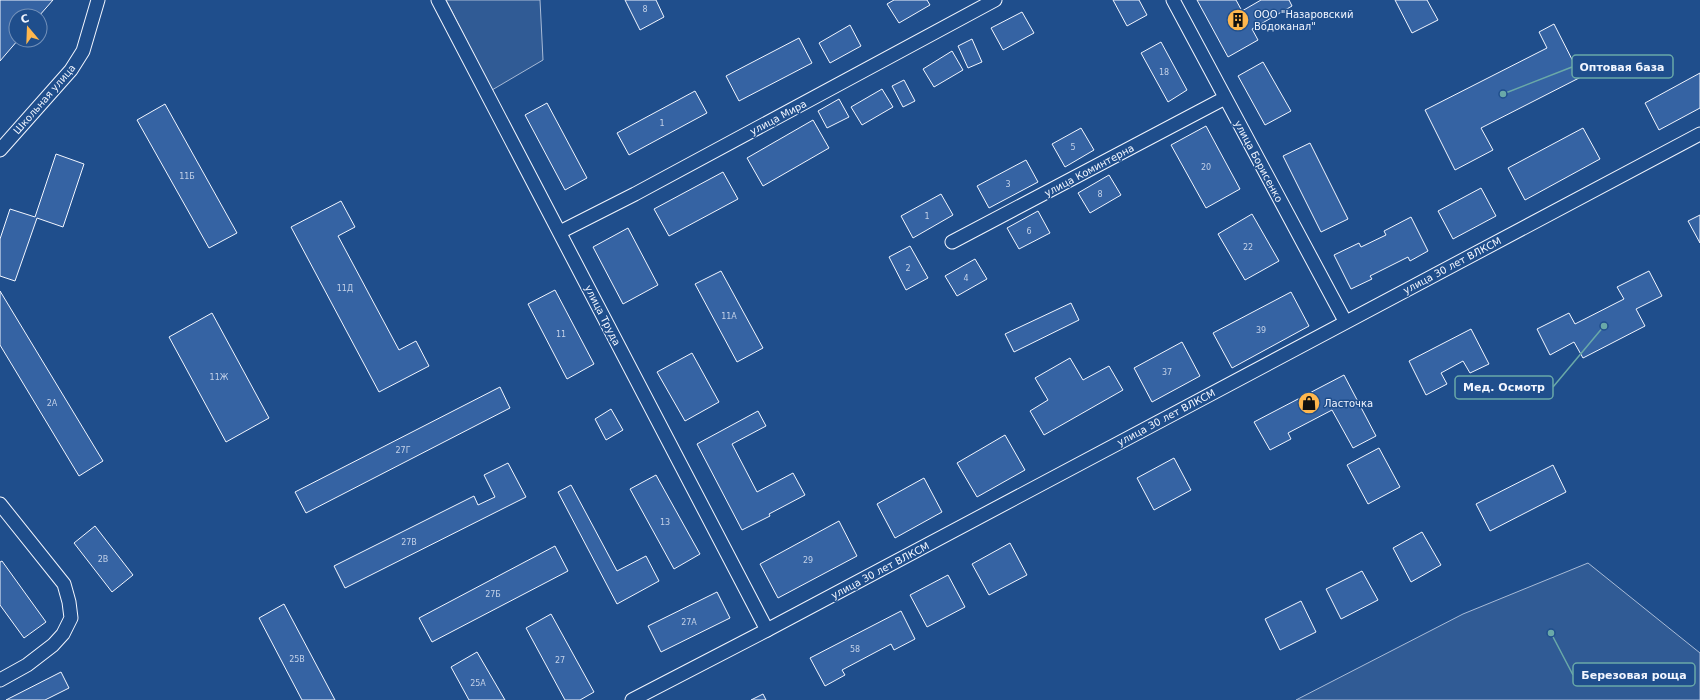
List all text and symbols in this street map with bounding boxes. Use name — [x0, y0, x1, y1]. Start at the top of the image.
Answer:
house number: 8 — [642, 5, 648, 14]
building icon: ООО "Назаровский Водоканал" — [1225, 7, 1251, 33]
north arrow — [8, 8, 48, 48]
place label: ООО "Назаровский Водоканал" — [1254, 9, 1353, 32]
text: С — [19, 12, 31, 26]
callout: Оптовая база — [1572, 55, 1673, 78]
text: Оптовая база — [1579, 61, 1665, 74]
street label: Школьная улица — [11, 62, 78, 136]
house number: 18 — [1159, 68, 1169, 77]
street label: улица Мира — [748, 98, 808, 137]
street label: улица Борисенко — [1232, 118, 1285, 204]
house number: 1 — [659, 119, 665, 128]
street label: улица Коминтерна — [1043, 142, 1136, 199]
house number: 5 — [1070, 143, 1076, 152]
house number: 20 — [1201, 163, 1211, 172]
house number: 11Б — [179, 172, 195, 181]
house number: 3 — [1005, 180, 1011, 189]
house number: 8 — [1097, 190, 1103, 199]
house number: 1 — [924, 212, 930, 221]
house number: 6 — [1026, 227, 1032, 236]
street label: улица 30 лет ВЛКСМ — [1401, 235, 1503, 296]
house number: 22 — [1243, 243, 1253, 252]
house number: 2 — [905, 264, 911, 273]
house number: 4 — [963, 274, 969, 283]
street label: улица Труда — [583, 283, 623, 347]
house number: 11Д — [337, 284, 353, 293]
house number: 11А — [721, 312, 737, 321]
house number: 39 — [1256, 326, 1266, 335]
house number: 11 — [556, 330, 566, 339]
house number: 37 — [1162, 368, 1172, 377]
house number: 11Ж — [210, 373, 229, 382]
callout: Мед. Осмотр — [1455, 376, 1553, 399]
text: Мед. Осмотр — [1463, 381, 1545, 394]
street label: улица 30 лет ВЛКСМ — [1115, 387, 1217, 448]
shop icon: Ласточка — [1296, 390, 1322, 416]
place label: Ласточка — [1324, 398, 1373, 409]
house number: 2А — [47, 399, 58, 408]
house number: 27Г — [395, 446, 411, 455]
house number: 13 — [660, 518, 670, 527]
house number: 27В — [401, 538, 417, 547]
street label: улица 30 лет ВЛКСМ — [829, 540, 931, 601]
house number: 2В — [98, 555, 108, 564]
house number: 29 — [803, 556, 813, 565]
house number: 27Б — [485, 590, 501, 599]
house number: 27А — [681, 618, 697, 627]
house number: 58 — [850, 645, 860, 654]
house number: 25В — [289, 655, 305, 664]
house number: 27 — [555, 656, 565, 665]
callout: Березовая роща — [1573, 663, 1695, 686]
text: Березовая роща — [1581, 669, 1687, 682]
house number: 25А — [470, 679, 486, 688]

